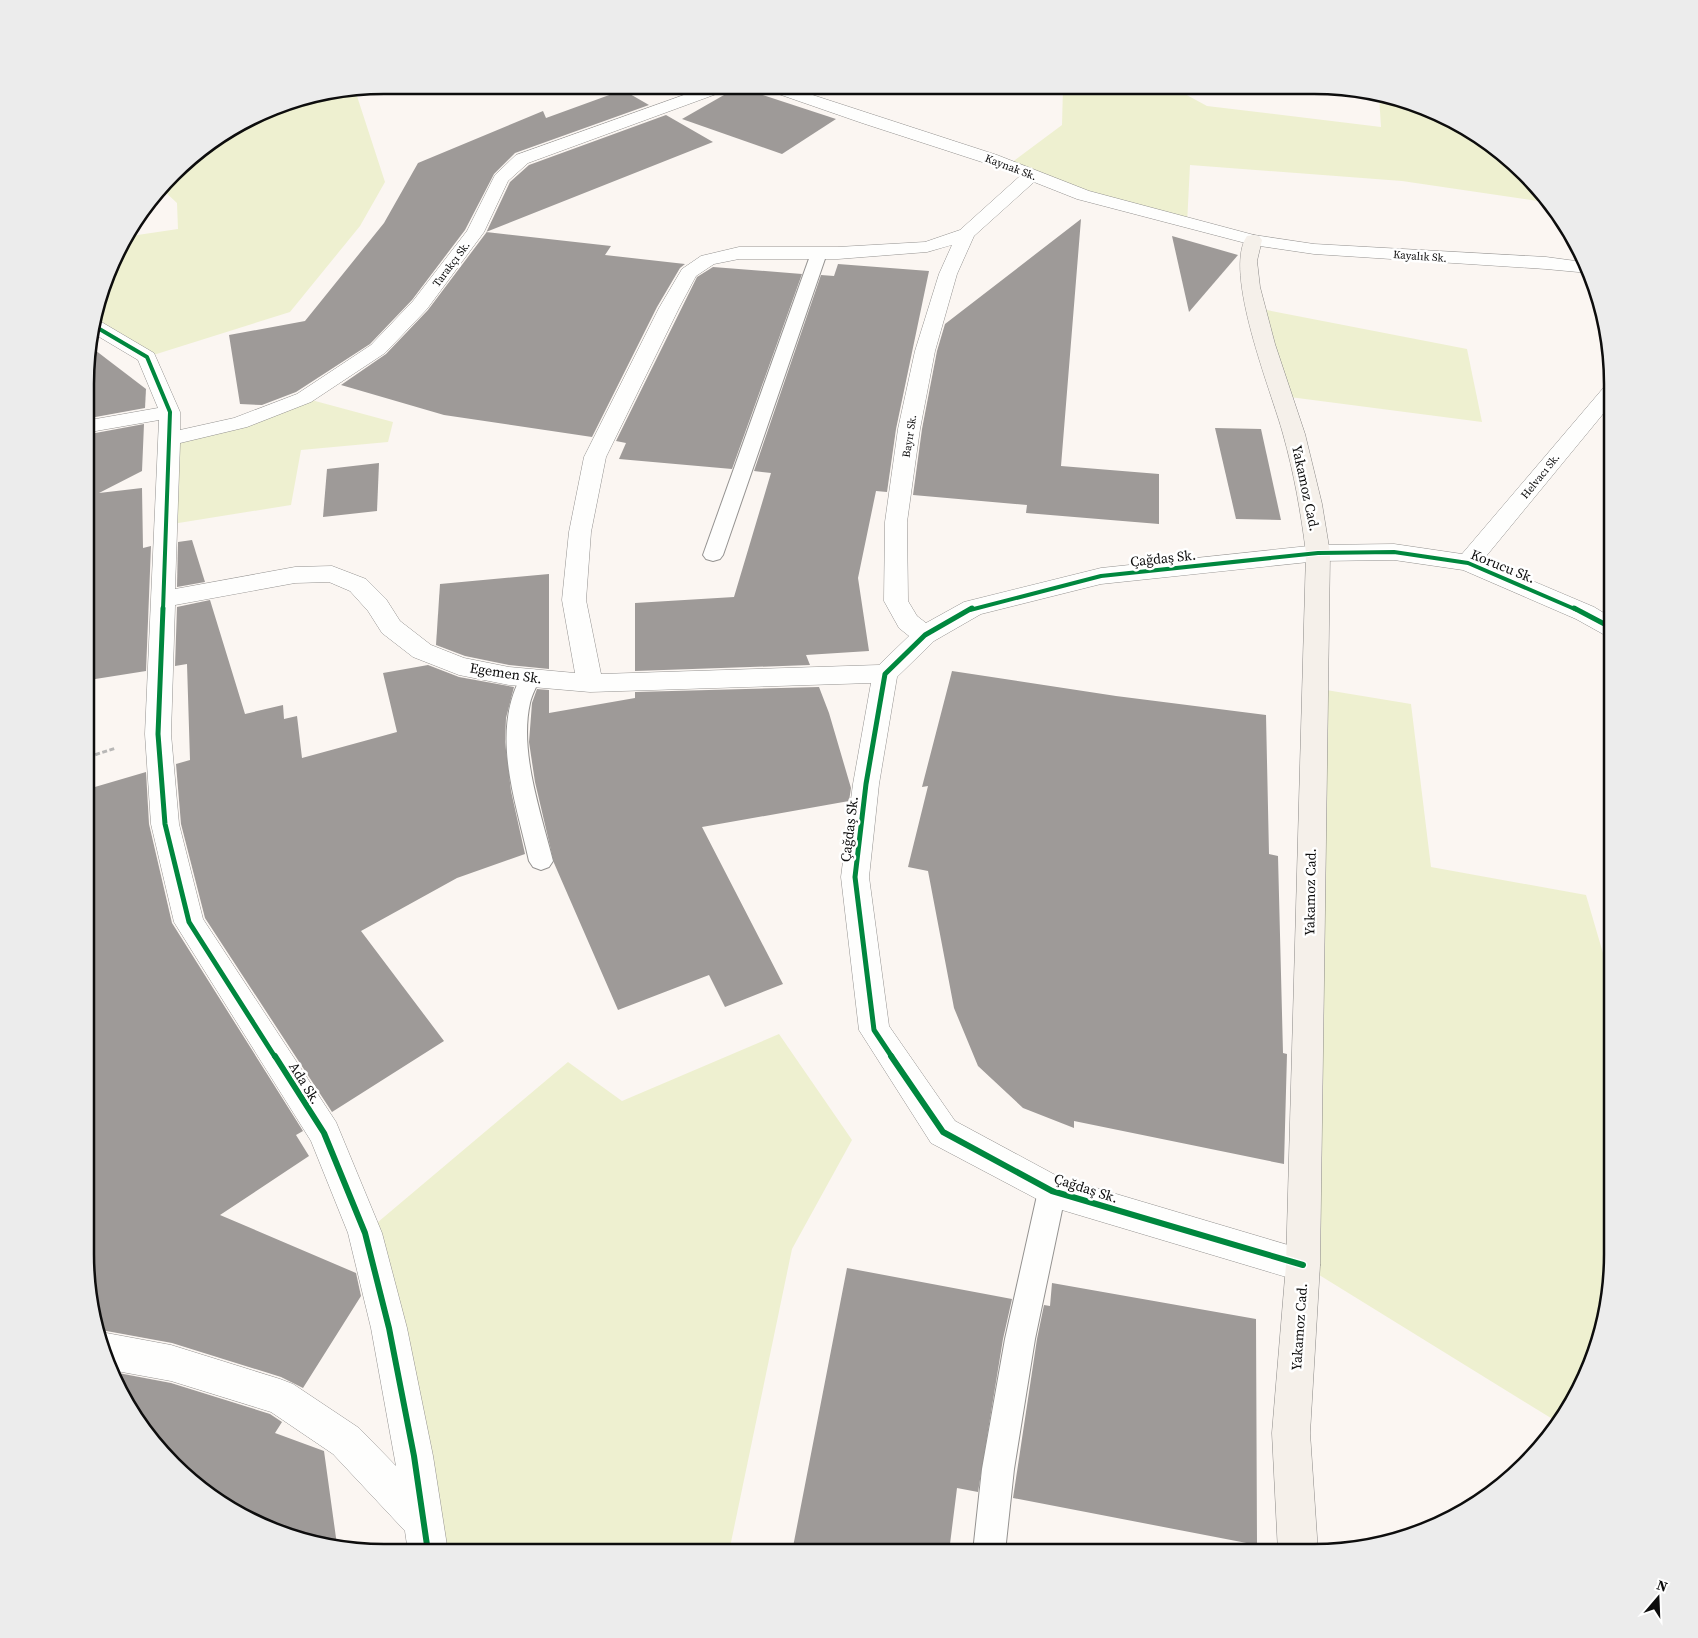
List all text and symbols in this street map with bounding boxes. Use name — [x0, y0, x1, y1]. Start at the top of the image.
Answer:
street label: Kaynak Sk. — [983, 151, 1039, 184]
street label: Tarakçı Sk. — [429, 238, 474, 290]
street label: Kayalık Sk. — [1393, 247, 1447, 266]
street label: Bayır Sk. — [899, 413, 920, 459]
street label: Yakamoz Cad. — [1287, 443, 1325, 533]
street label: Helvacı Sk. — [1518, 451, 1563, 502]
street label: Korucu Sk. — [1468, 544, 1538, 588]
street label: Çağdaş Sk. — [1129, 545, 1197, 571]
street label: Egemen Sk. — [468, 657, 544, 689]
street label: Çağdaş Sk. — [835, 795, 863, 863]
street label: Yakamoz Cad. — [1299, 848, 1321, 936]
street label: Ada Sk. — [284, 1058, 326, 1108]
street label: Çağdaş Sk. — [1051, 1168, 1121, 1208]
street label: Yakamoz Cad. — [1286, 1283, 1312, 1371]
north arrow — [1633, 1573, 1683, 1623]
text: N — [1654, 1575, 1670, 1597]

